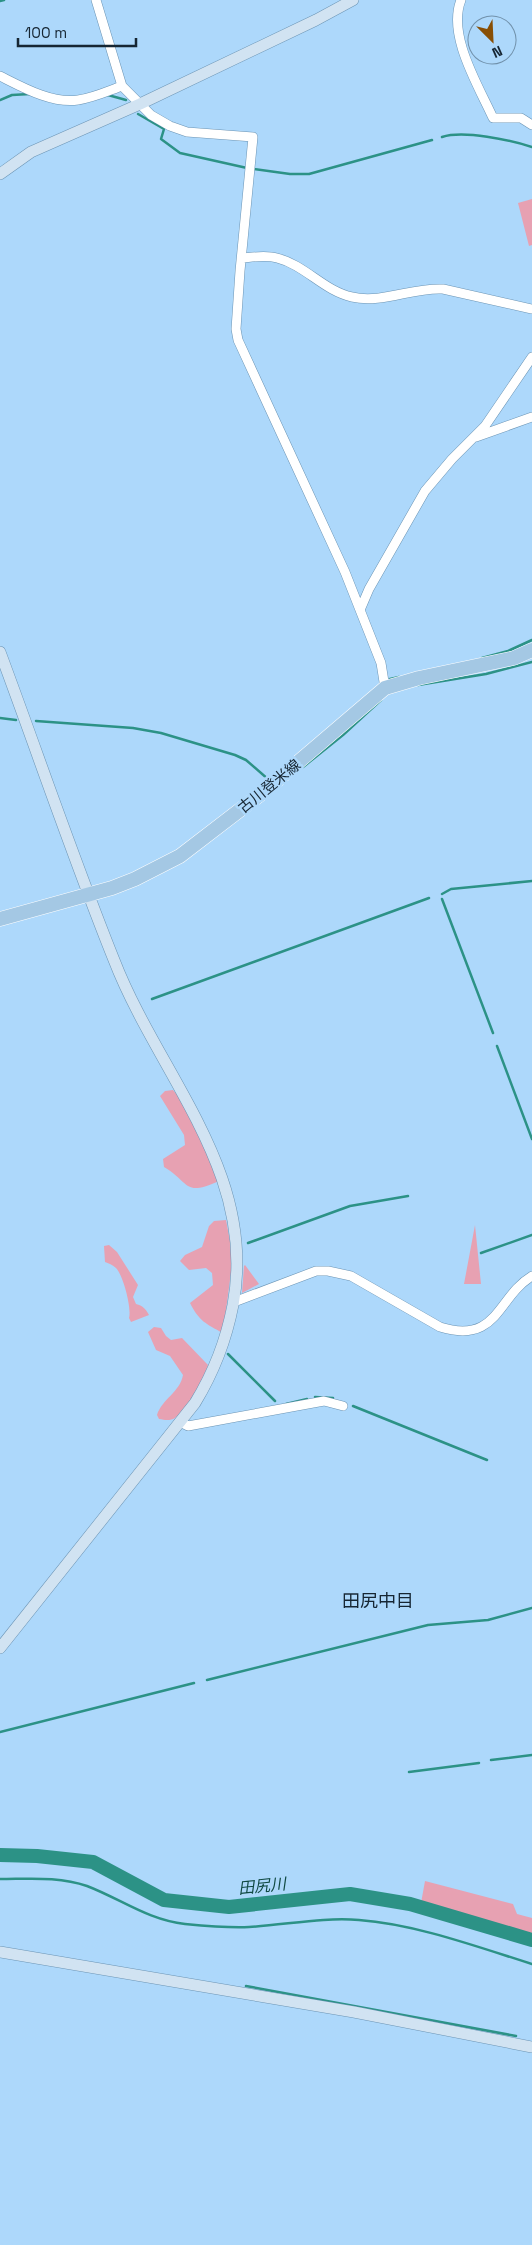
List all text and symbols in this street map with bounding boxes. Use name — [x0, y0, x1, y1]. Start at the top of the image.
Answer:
scale bar — [18, 15, 135, 47]
north arrow — [467, 15, 517, 65]
text: 100 m — [25, 23, 67, 42]
text: N — [489, 42, 505, 62]
street label: 古川登米線 — [234, 755, 304, 817]
district label: 田尻中目 — [342, 1589, 414, 1612]
water label: 田尻川 — [237, 1873, 289, 1899]

